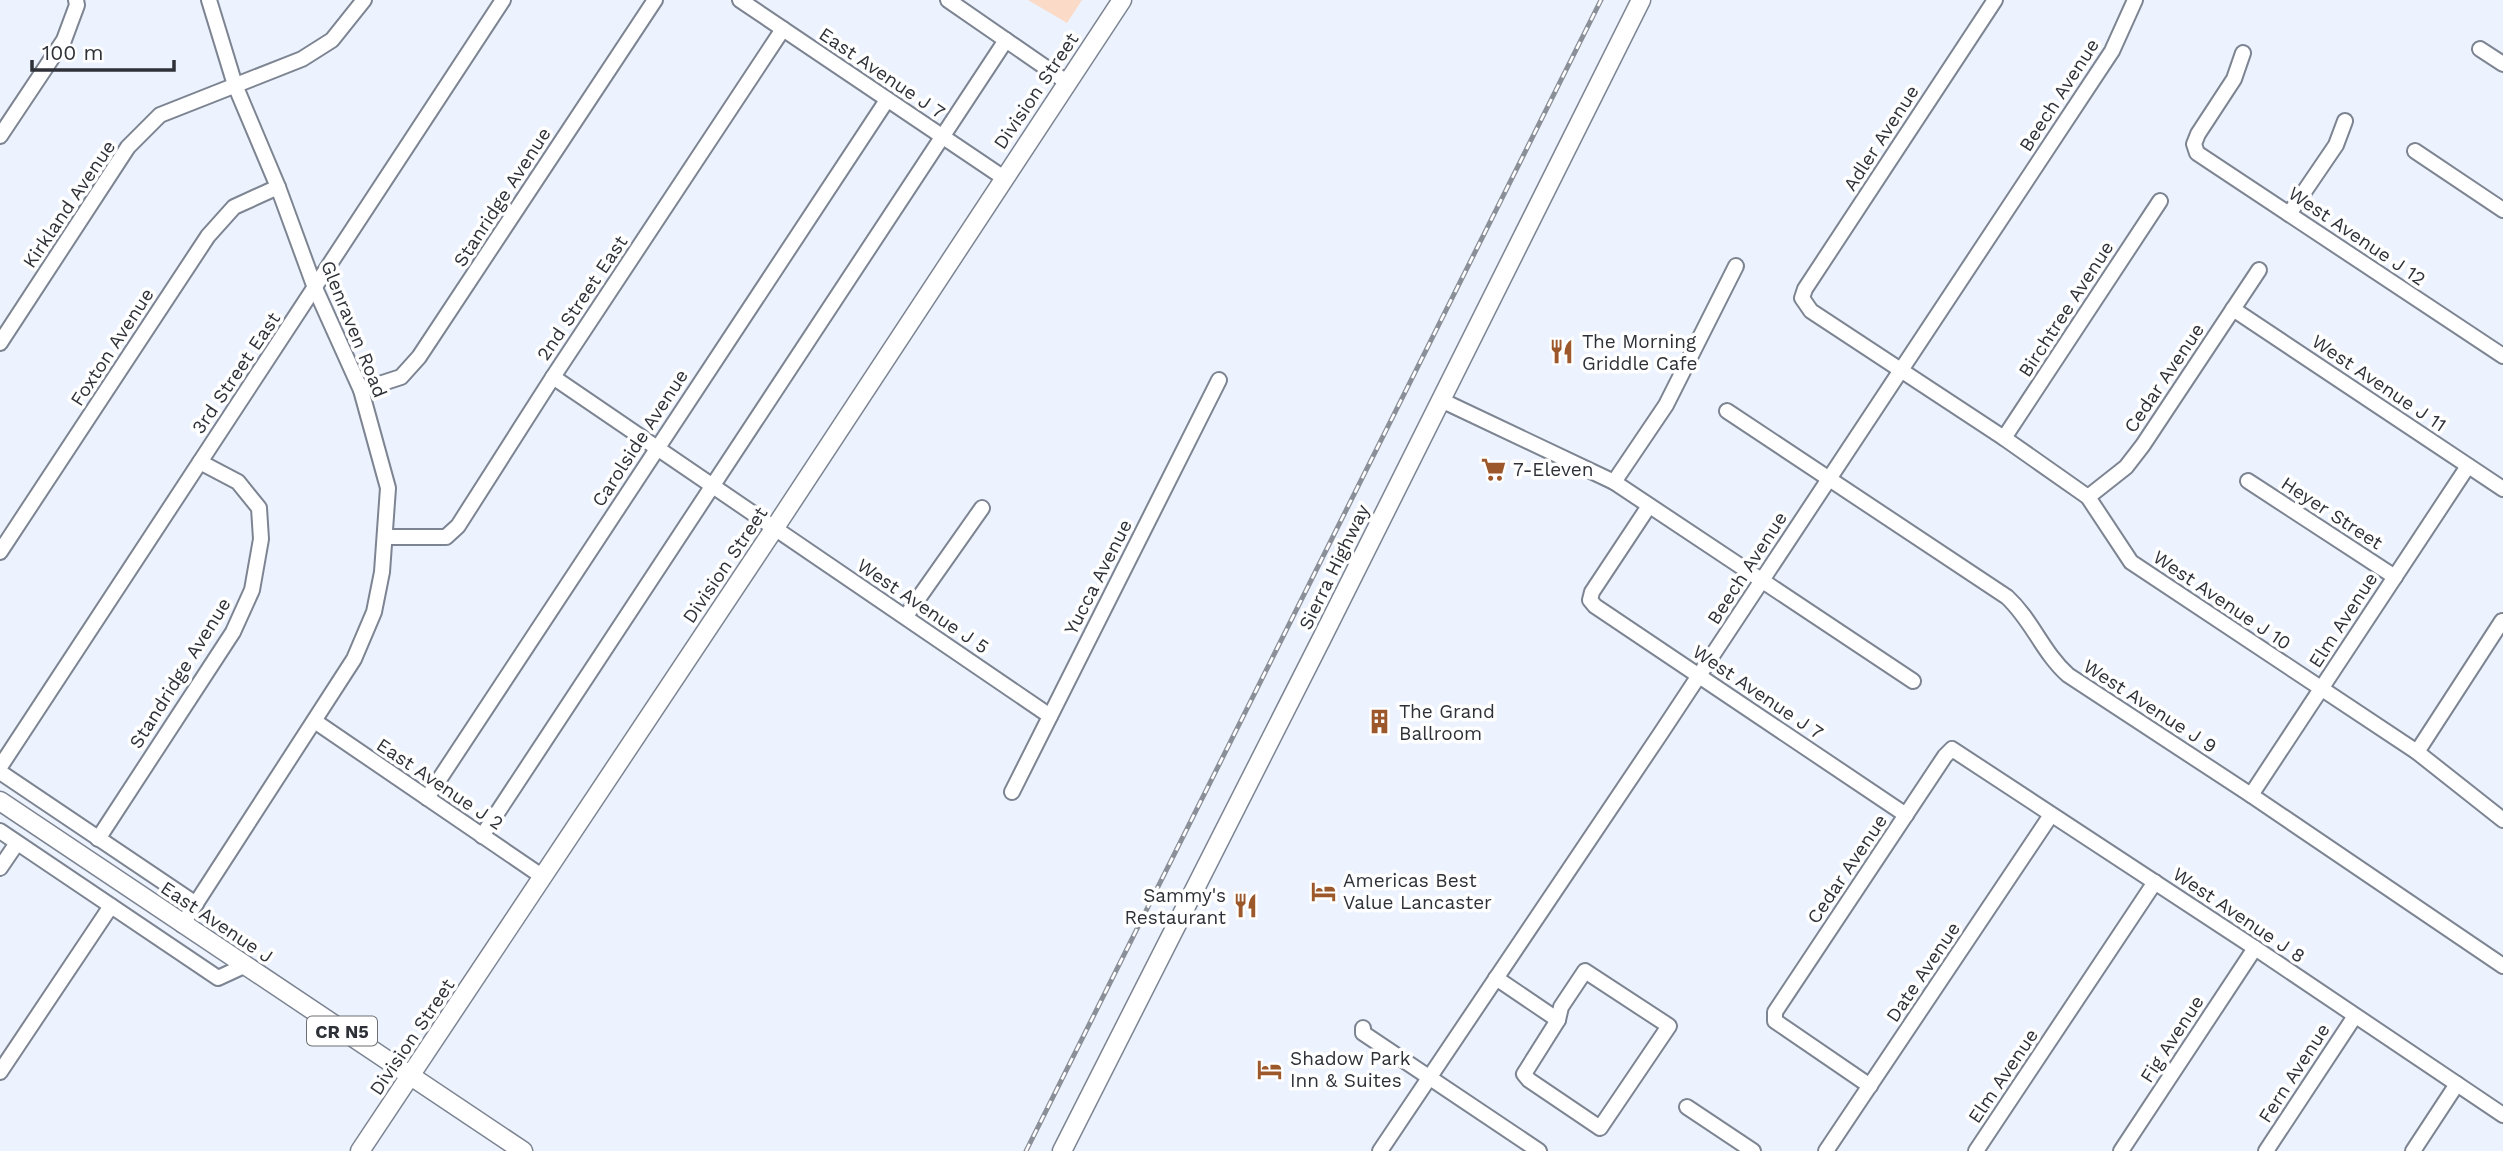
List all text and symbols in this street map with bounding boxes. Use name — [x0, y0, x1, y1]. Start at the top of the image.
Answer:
street label: East Avenue J 7 — [815, 22, 949, 124]
scale bar — [32, 28, 173, 72]
street label: Division Street — [989, 28, 1083, 154]
street label: Beech Avenue — [2014, 34, 2104, 156]
text: 100 m — [42, 40, 104, 65]
street label: Adler Avenue — [1838, 81, 1924, 195]
street label: Stanridge Avenue — [448, 123, 556, 271]
street label: Kirkland Avenue — [18, 136, 120, 272]
street label: West Avenue J 12 — [2284, 181, 2430, 291]
street label: 2nd Street East — [532, 231, 632, 365]
street label: Birchtree Avenue — [2013, 237, 2119, 381]
street label: Glenraven Road — [316, 257, 392, 401]
street label: Foxton Avenue — [65, 284, 159, 410]
street label: 3rd Street East — [187, 308, 285, 438]
street label: Cedar Avenue — [2119, 319, 2209, 437]
place label: The Morning Griddle Cafe — [1582, 330, 1698, 375]
street label: West Avenue J 11 — [2307, 330, 2451, 436]
restaurant icon: The Morning Griddle Cafe — [1548, 338, 1576, 366]
street label: Carolside Avenue — [587, 365, 693, 511]
supermarket icon: 7-Eleven — [1479, 455, 1507, 483]
place label: 7-Eleven — [1513, 458, 1594, 481]
street label: Heyer Street — [2277, 472, 2387, 554]
street label: Sierra Highway — [1294, 500, 1374, 633]
street label: Division Street — [678, 502, 772, 628]
street label: Beech Avenue — [1702, 507, 1792, 629]
street label: Yucca Avenue — [1059, 516, 1137, 638]
street label: West Avenue J 10 — [2149, 545, 2295, 655]
street label: West Avenue J 5 — [853, 553, 993, 659]
street label: Elm Avenue — [2304, 568, 2382, 672]
street label: Standridge Avenue — [124, 593, 236, 753]
street label: West Avenue J 7 — [1688, 640, 1828, 744]
street label: West Avenue J 9 — [2079, 654, 2221, 758]
place label: The Grand Ballroom — [1399, 700, 1495, 745]
building icon: The Grand Ballroom — [1365, 708, 1393, 736]
street label: East Avenue J 2 — [372, 733, 508, 835]
street label: Cedar Avenue — [1802, 810, 1892, 928]
street label: West Avenue J 8 — [2169, 862, 2309, 968]
place label: Americas Best Value Lancaster — [1343, 869, 1492, 914]
street label: East Avenue J — [156, 876, 278, 968]
hotel icon: Americas Best Value Lancaster — [1309, 877, 1337, 905]
place label: Sammy's Restaurant — [1124, 884, 1226, 929]
restaurant icon: Sammy's Restaurant — [1232, 892, 1260, 920]
street label: Date Avenue — [1881, 918, 1965, 1026]
street label: Division Street — [365, 974, 459, 1100]
street label: Fig Avenue — [2135, 991, 2209, 1087]
road number: CR N5 — [307, 1016, 377, 1046]
street label: Fern Avenue — [2253, 1019, 2335, 1127]
street label: Elm Avenue — [1963, 1024, 2043, 1128]
place label: Shadow Park Inn & Suites — [1290, 1047, 1411, 1092]
hotel icon: Shadow Park Inn & Suites — [1256, 1055, 1284, 1083]

